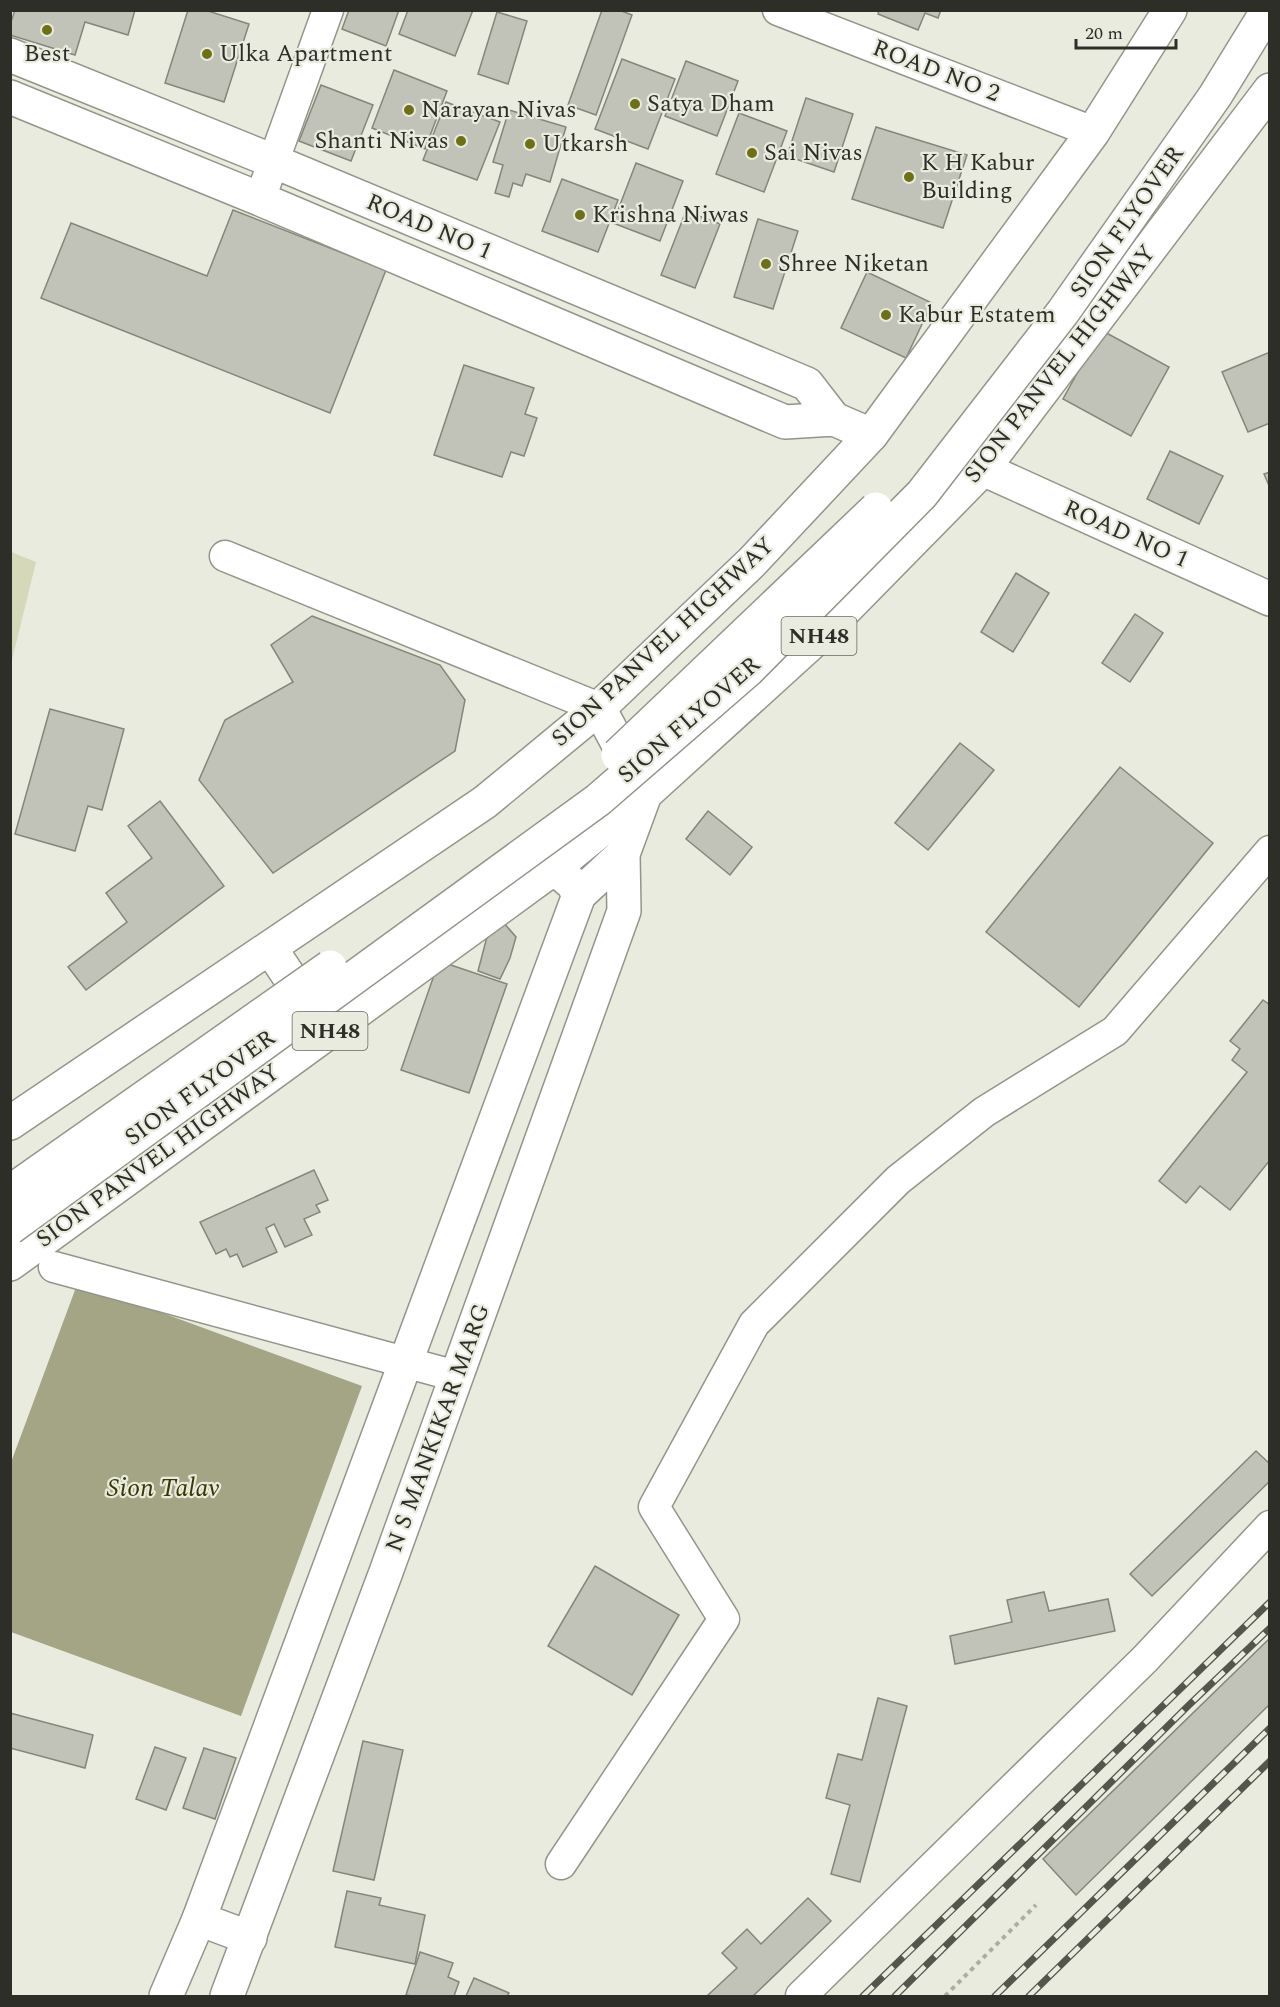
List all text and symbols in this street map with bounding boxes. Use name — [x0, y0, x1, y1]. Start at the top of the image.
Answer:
scale bar — [1076, 12, 1176, 50]
text: 20 m — [1085, 20, 1123, 47]
marker: Best — [40, 23, 54, 37]
street label: ROAD NO 2 — [867, 30, 1005, 112]
place label: Best — [24, 36, 70, 72]
place label: Ulka Apartment — [219, 36, 392, 72]
marker: Ulka Apartment — [200, 47, 214, 61]
place label: Satya Dham — [647, 86, 775, 122]
place label: Narayan Nivas — [421, 92, 577, 128]
marker: Satya Dham — [628, 97, 642, 111]
marker: Narayan Nivas — [402, 103, 416, 117]
place label: Shanti Nivas — [314, 123, 449, 159]
place label: Utkarsh — [542, 126, 628, 162]
marker: Shanti Nivas — [454, 134, 468, 148]
place label: Sai Nivas — [764, 135, 863, 171]
marker: Utkarsh — [523, 137, 537, 151]
street label: SION FLYOVER — [1061, 138, 1193, 306]
place label: K H Kabur Building — [921, 145, 1035, 209]
marker: Sai Nivas — [745, 146, 759, 160]
marker: K H Kabur Building — [902, 170, 916, 184]
street label: ROAD NO 1 — [360, 184, 498, 270]
place label: Krishna Niwas — [592, 197, 749, 233]
marker: Krishna Niwas — [573, 208, 587, 222]
street label: SION PANVEL HIGHWAY — [955, 237, 1165, 491]
place label: Shree Niketan — [778, 246, 929, 282]
marker: Shree Niketan — [759, 257, 773, 271]
place label: Kabur Estatem — [898, 297, 1056, 333]
marker: Kabur Estatem — [879, 308, 893, 322]
street label: ROAD NO 1 — [1058, 490, 1194, 578]
street label: SION PANVEL HIGHWAY — [543, 529, 783, 755]
road number: NH48 — [782, 617, 856, 655]
street label: SION FLYOVER — [610, 648, 768, 792]
road number: NH48 — [292, 1012, 368, 1050]
street label: SION FLYOVER — [117, 1021, 283, 1155]
street label: SION PANVEL HIGHWAY — [28, 1055, 288, 1257]
street label: N S MANKIKAR MARG — [376, 1299, 500, 1557]
water label: Sion Talav — [107, 1468, 220, 1508]

